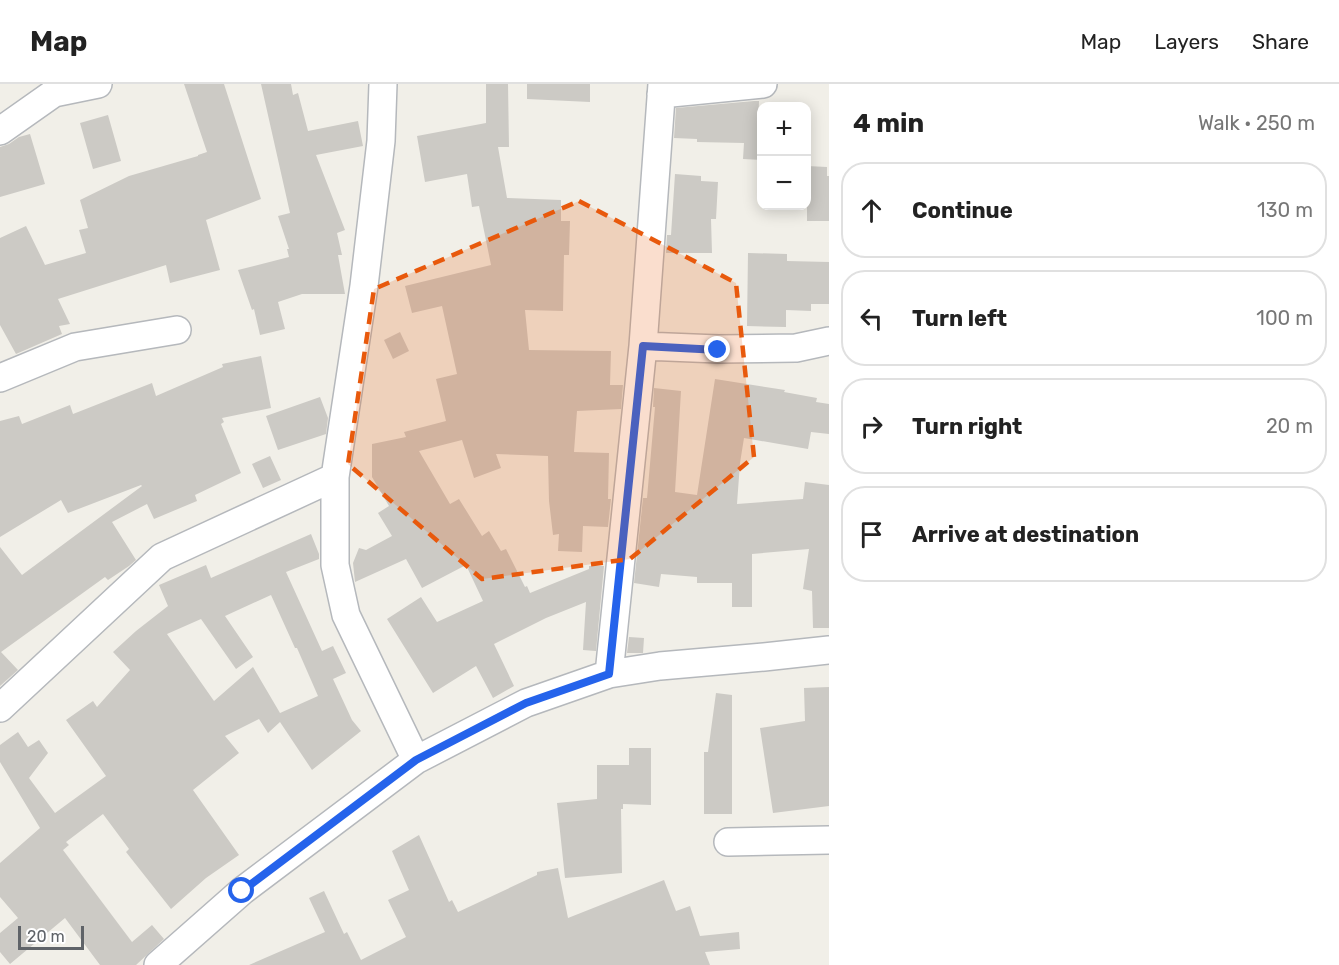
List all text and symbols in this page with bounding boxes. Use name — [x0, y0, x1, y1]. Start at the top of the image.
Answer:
text: Map — [30, 25, 87, 58]
text: Map — [1080, 29, 1121, 54]
text: Layers — [1154, 29, 1219, 54]
text: Share — [1252, 29, 1309, 54]
map controls — [757, 102, 811, 210]
button: + — [757, 102, 811, 156]
text: 4 min — [853, 108, 924, 139]
text: Walk · 250 m — [1198, 111, 1315, 135]
button: − — [757, 156, 811, 210]
icon: ahead — [855, 194, 888, 227]
text: Continue — [912, 197, 1013, 224]
text: 130 m — [1257, 198, 1313, 222]
icon: left — [855, 302, 888, 335]
text: Turn left — [912, 305, 1007, 332]
text: 100 m — [1256, 306, 1313, 330]
route end — [704, 336, 730, 362]
icon: right — [855, 410, 888, 443]
text: Turn right — [912, 413, 1022, 440]
text: 20 m — [1266, 414, 1313, 438]
icon: arrive — [855, 518, 888, 551]
text: Arrive at destination — [912, 521, 1139, 548]
route start — [228, 877, 254, 903]
scale bar — [18, 923, 84, 950]
text: 20 m — [27, 927, 65, 946]

